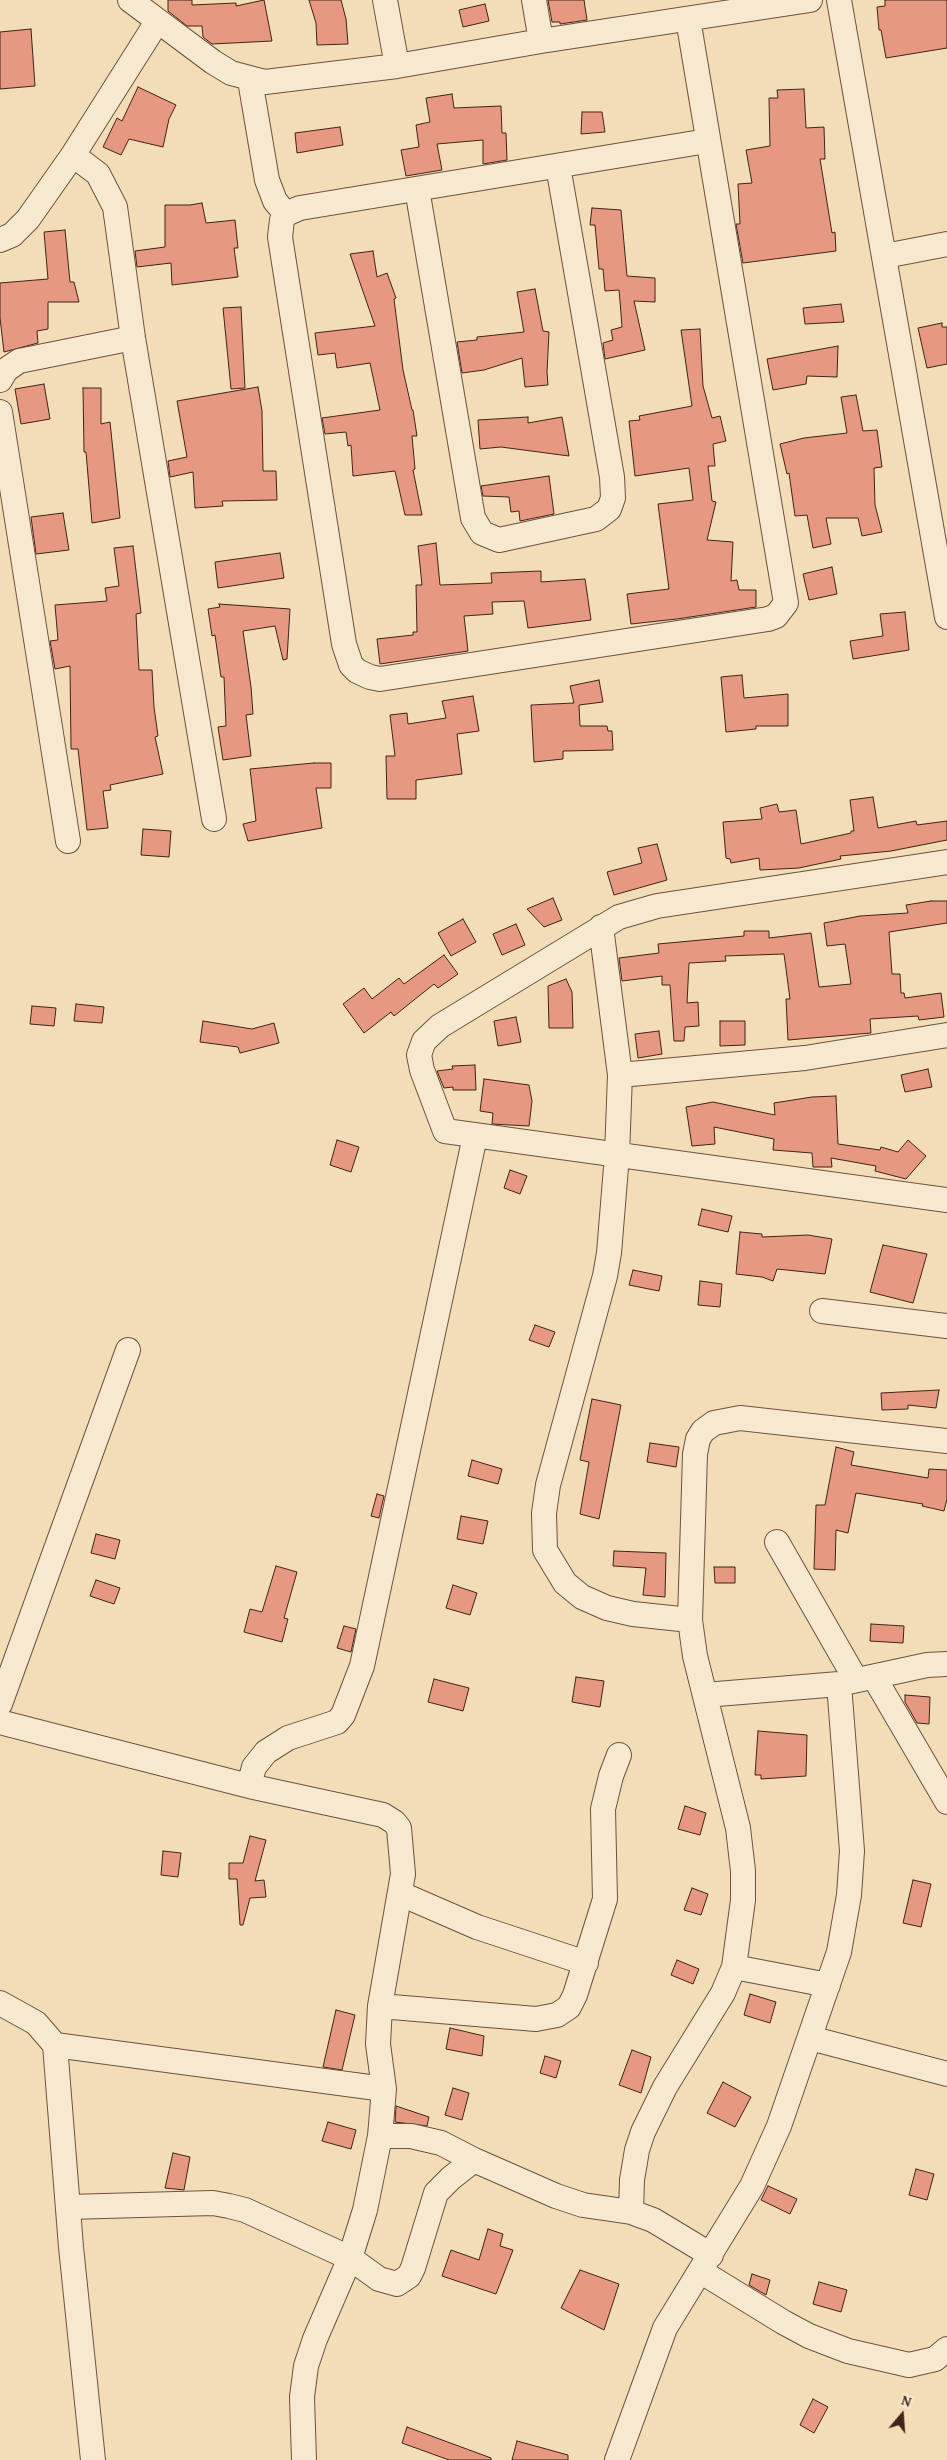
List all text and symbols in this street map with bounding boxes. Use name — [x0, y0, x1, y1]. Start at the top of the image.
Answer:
north arrow — [877, 2390, 927, 2440]
text: N — [899, 2390, 914, 2412]

